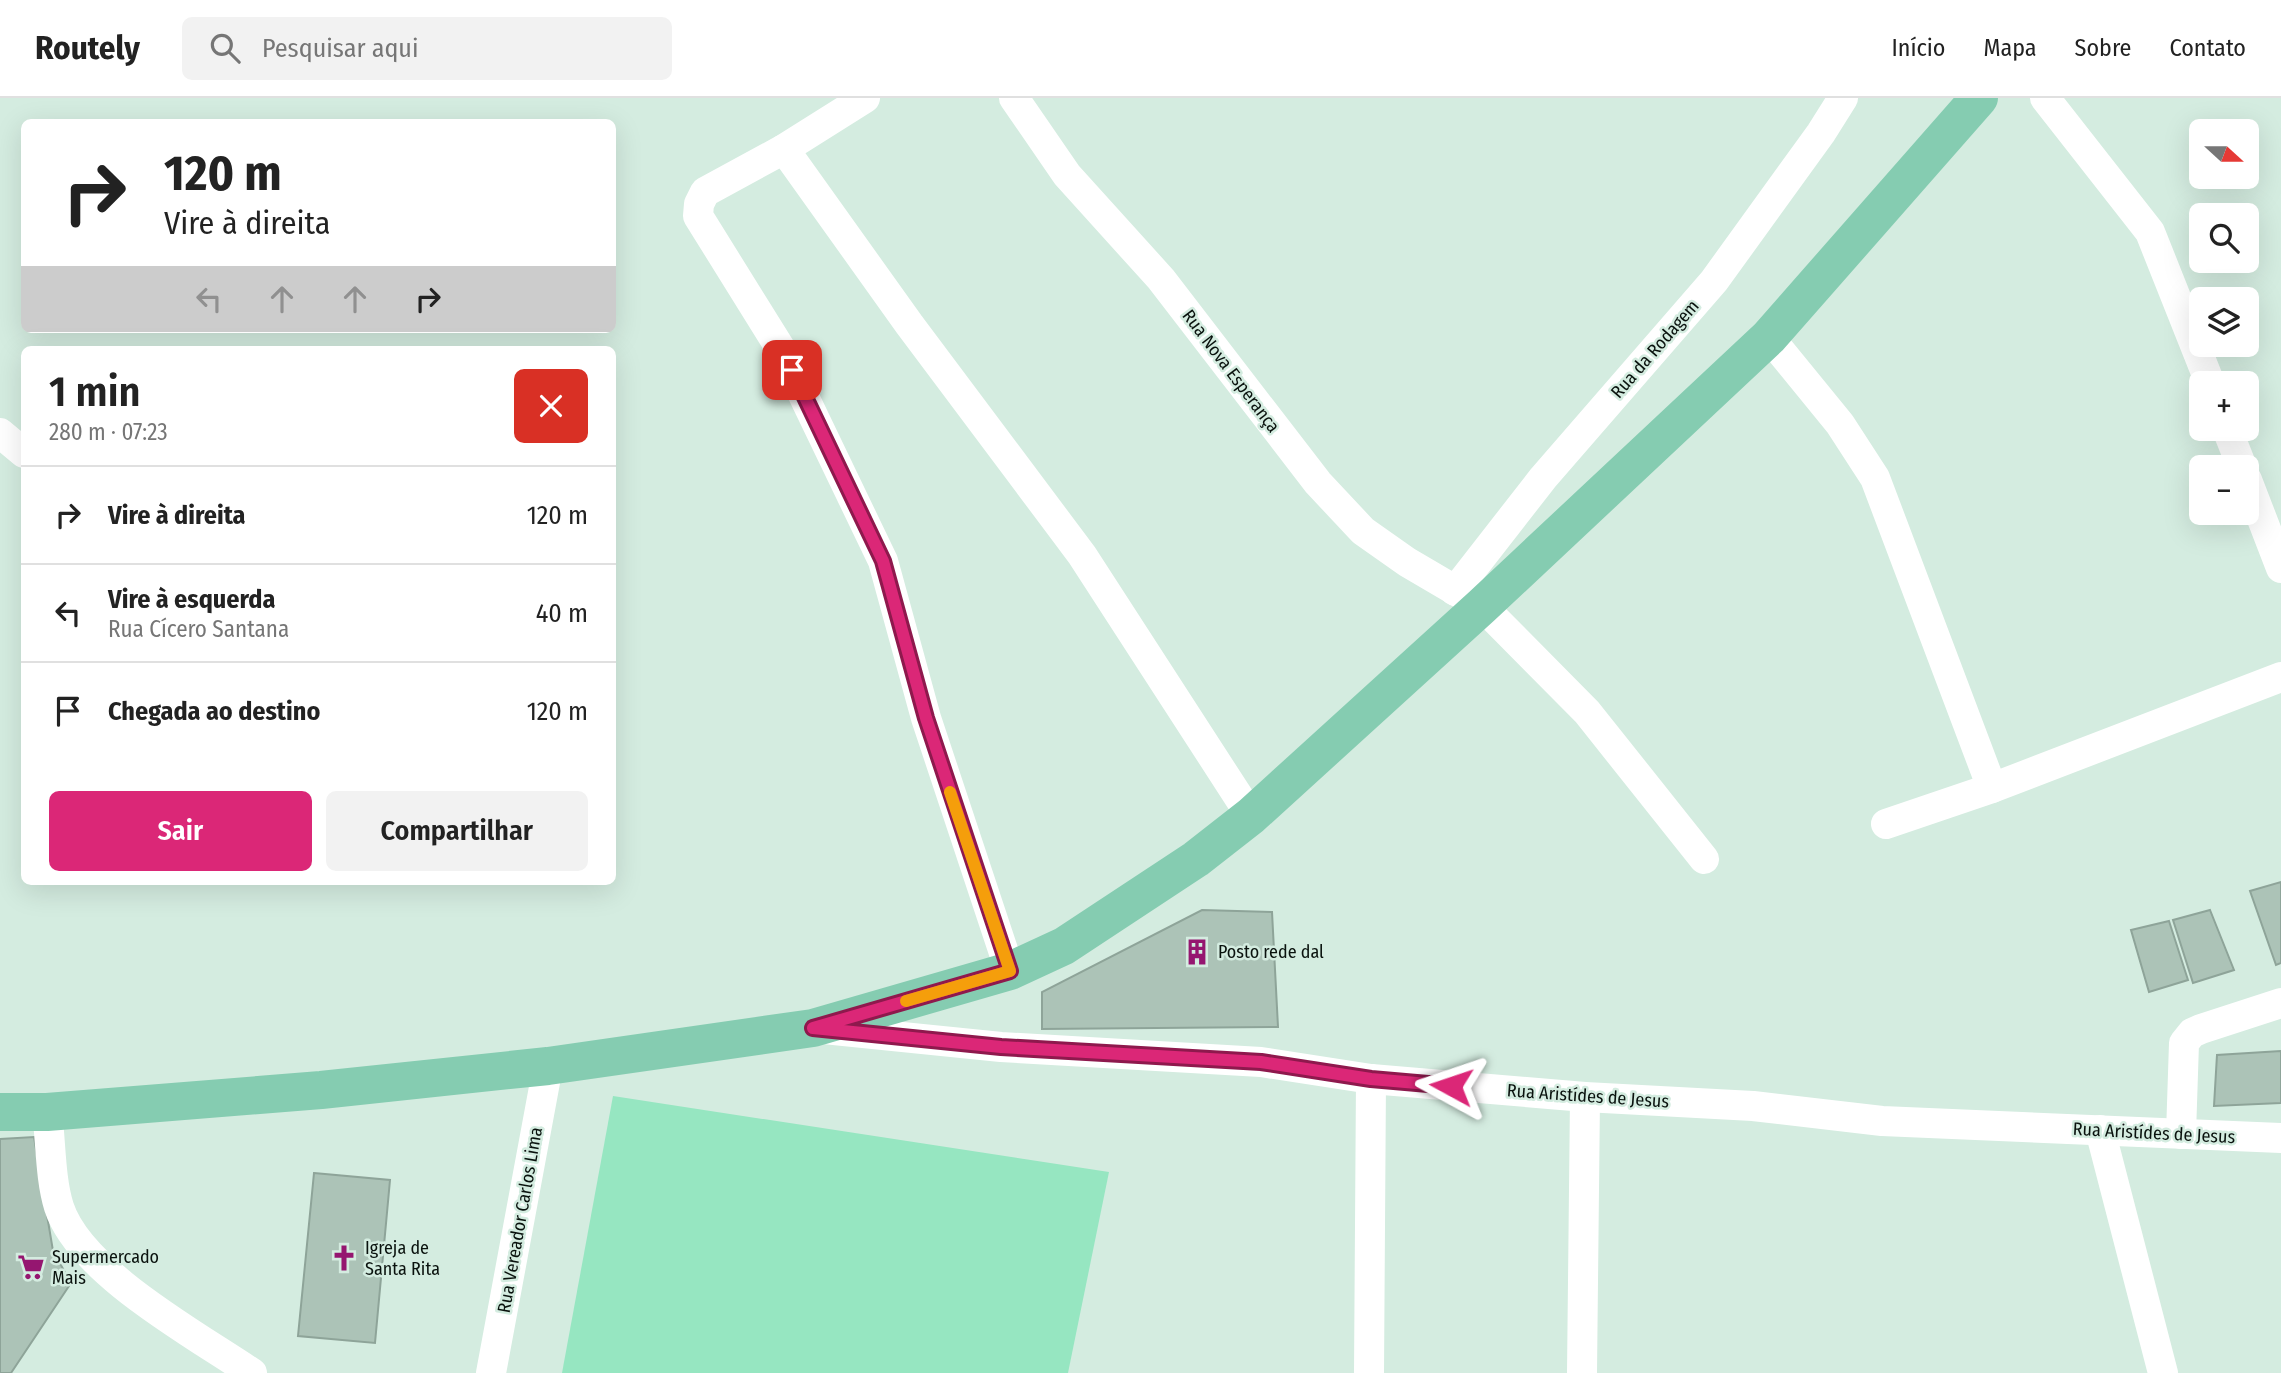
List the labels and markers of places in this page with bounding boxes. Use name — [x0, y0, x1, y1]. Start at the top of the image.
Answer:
pin — [762, 340, 822, 400]
building icon: Posto rede dal — [1182, 937, 1212, 967]
place label: Posto rede dal — [1218, 941, 1324, 963]
place label: Igreja de Santa Rita — [365, 1237, 440, 1280]
church icon: Igreja de Santa Rita — [329, 1243, 359, 1273]
place label: Supermercado Mais — [52, 1246, 159, 1289]
supermarket icon: Supermercado Mais — [16, 1252, 46, 1282]

